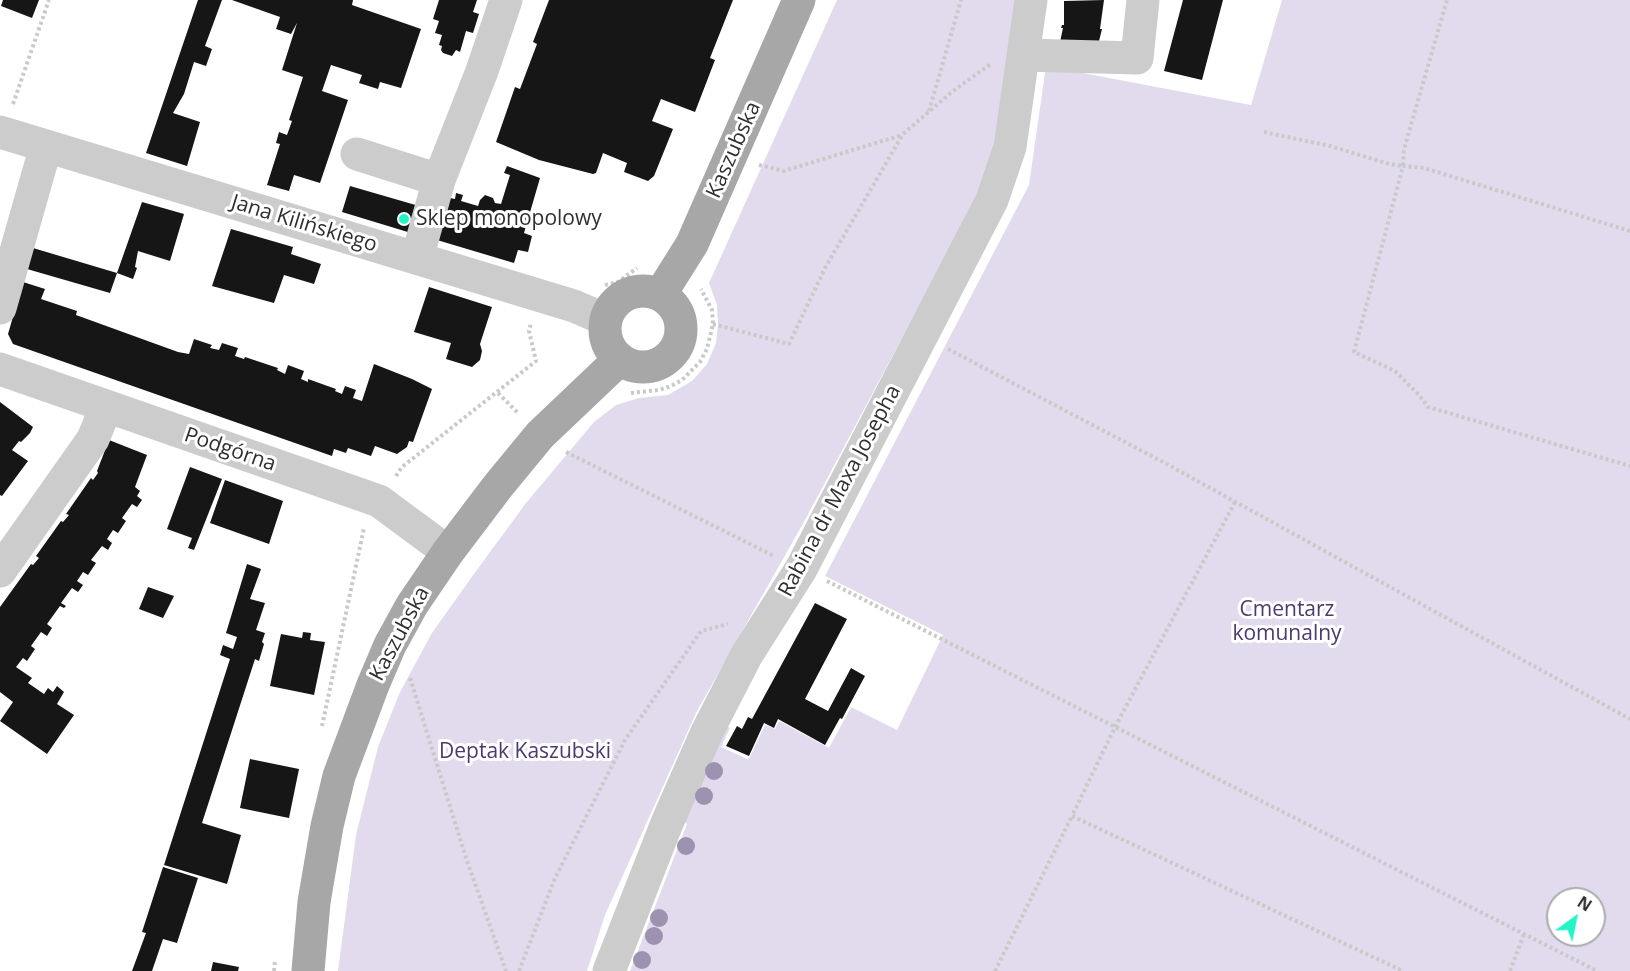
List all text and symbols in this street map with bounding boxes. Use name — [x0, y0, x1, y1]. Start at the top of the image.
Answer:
street label: Kaszubska — [702, 98, 766, 202]
street label: Jana Kilińskiego — [228, 190, 380, 258]
place label: Sklep monopolowy — [416, 206, 602, 232]
marker: Sklep monopolowy — [397, 212, 411, 226]
street label: Rabina dr Maxa Josepha — [774, 381, 906, 601]
street label: Podgórna — [181, 423, 279, 477]
street label: Kaszubska — [365, 583, 435, 685]
park label: Cmentarz komunalny — [1232, 597, 1342, 647]
park label: Deptak Kaszubski — [439, 739, 611, 765]
north arrow — [1546, 887, 1606, 947]
text: N — [1573, 891, 1596, 916]

